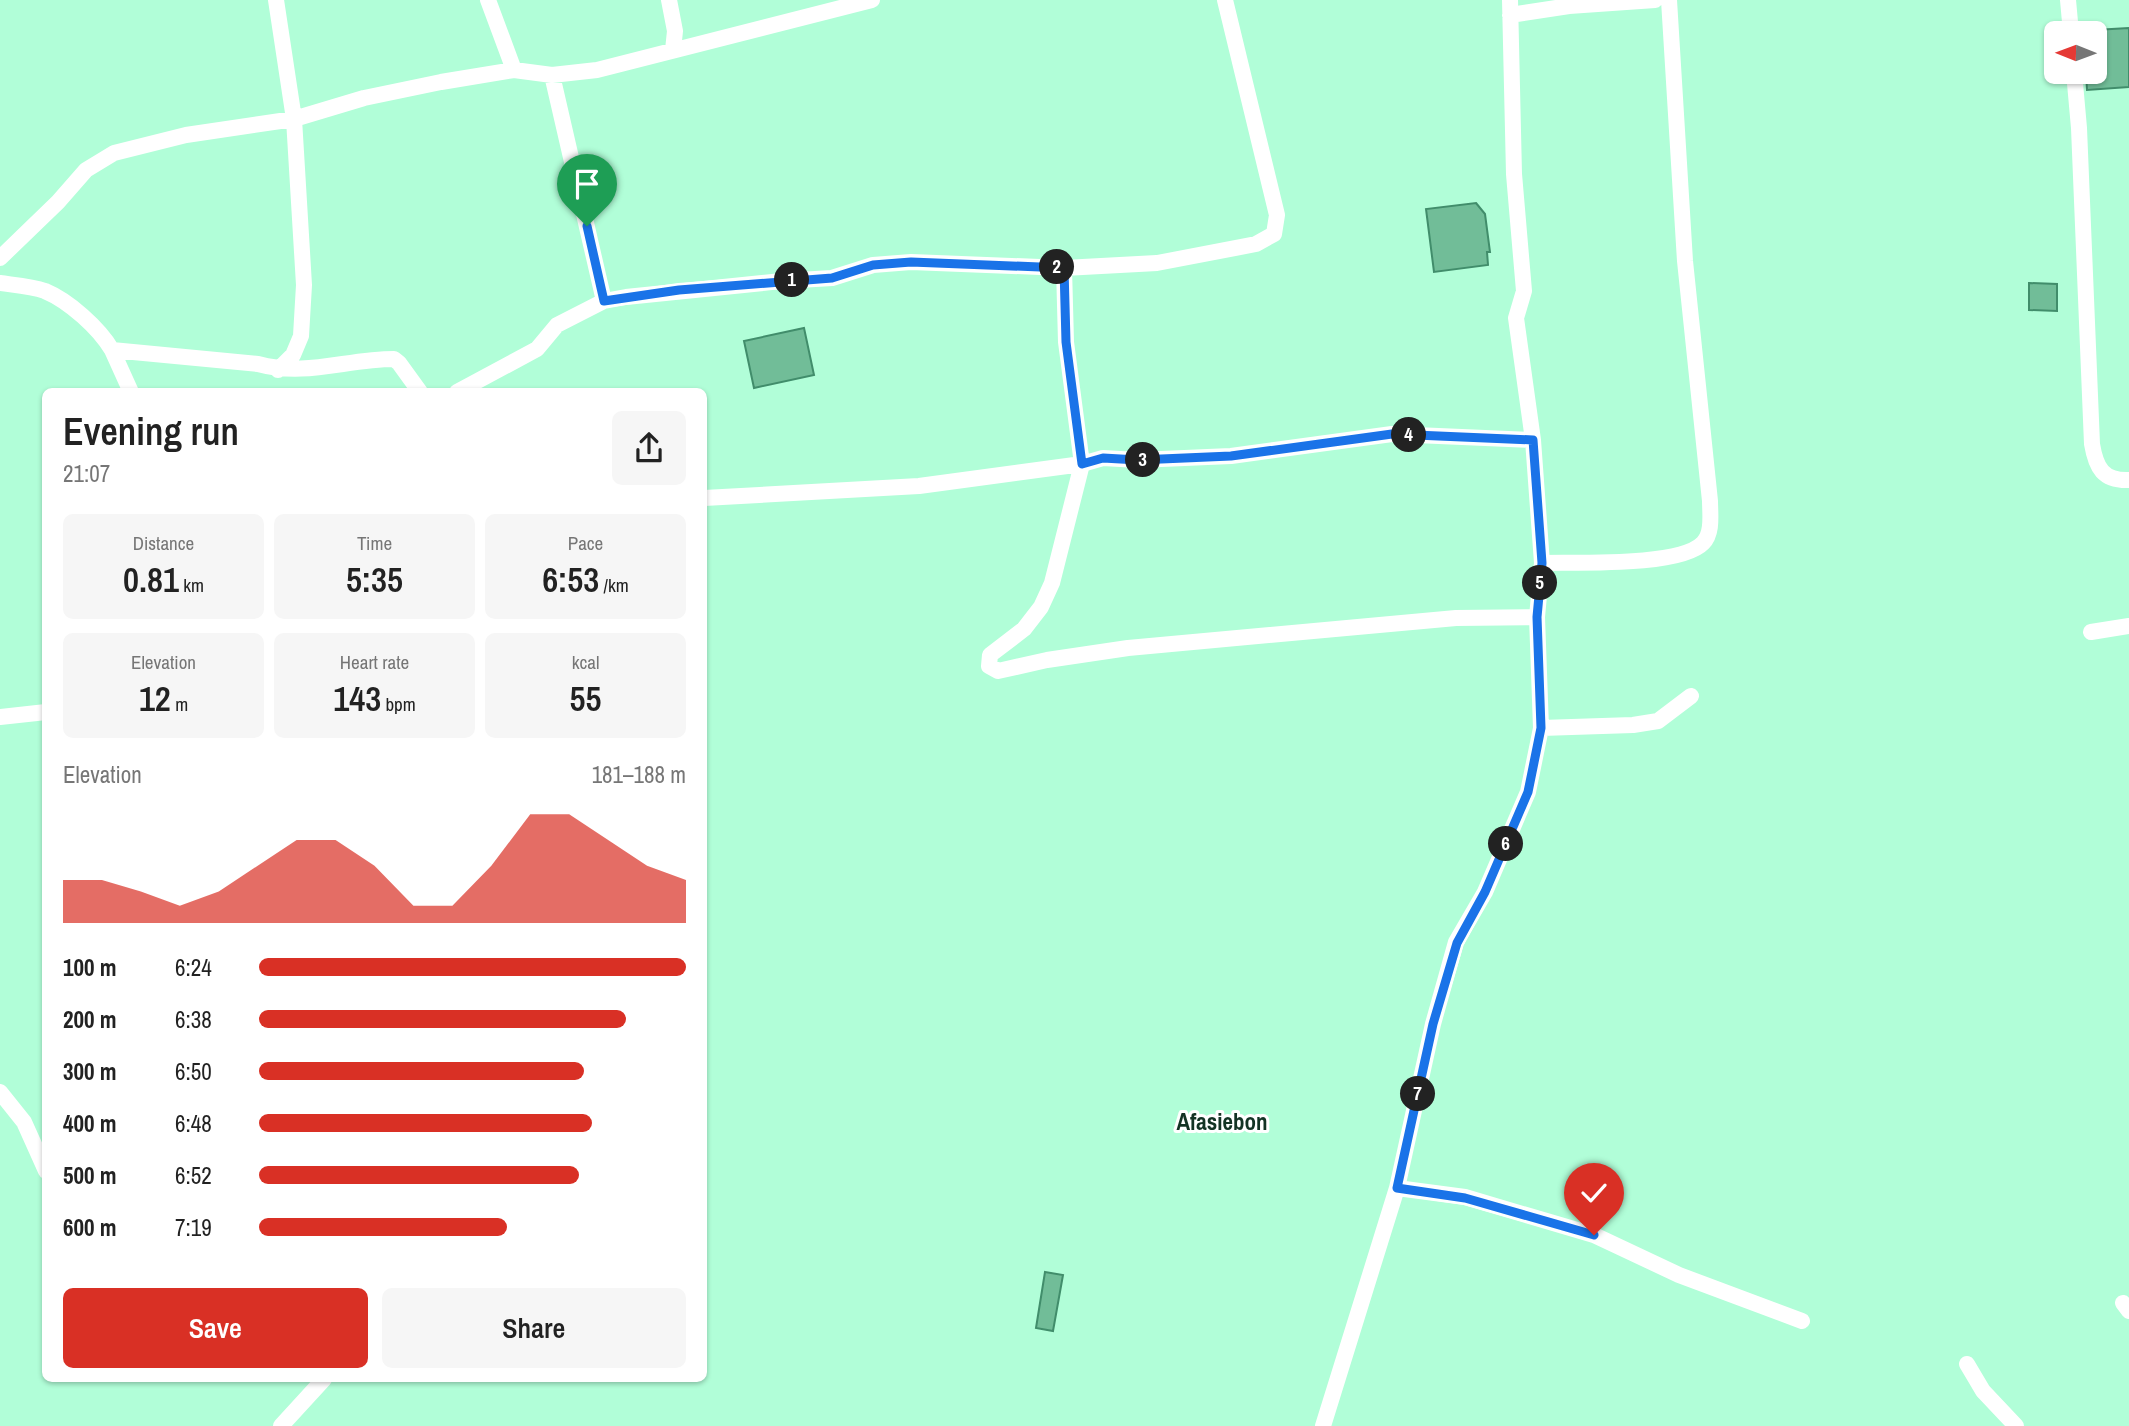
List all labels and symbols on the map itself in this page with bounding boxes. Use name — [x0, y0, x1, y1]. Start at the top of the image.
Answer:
north arrow — [2044, 21, 2107, 84]
pin — [557, 154, 617, 226]
pin: 2 — [1040, 250, 1074, 284]
pin: 1 — [774, 262, 810, 298]
pin: 4 — [1392, 418, 1426, 452]
pin: 3 — [1126, 442, 1160, 477]
pin: 5 — [1522, 566, 1558, 600]
pin: 6 — [1488, 826, 1524, 862]
pin: 7 — [1400, 1076, 1436, 1112]
district label: Afasiebon — [1176, 1106, 1268, 1137]
pin — [1564, 1163, 1624, 1235]

